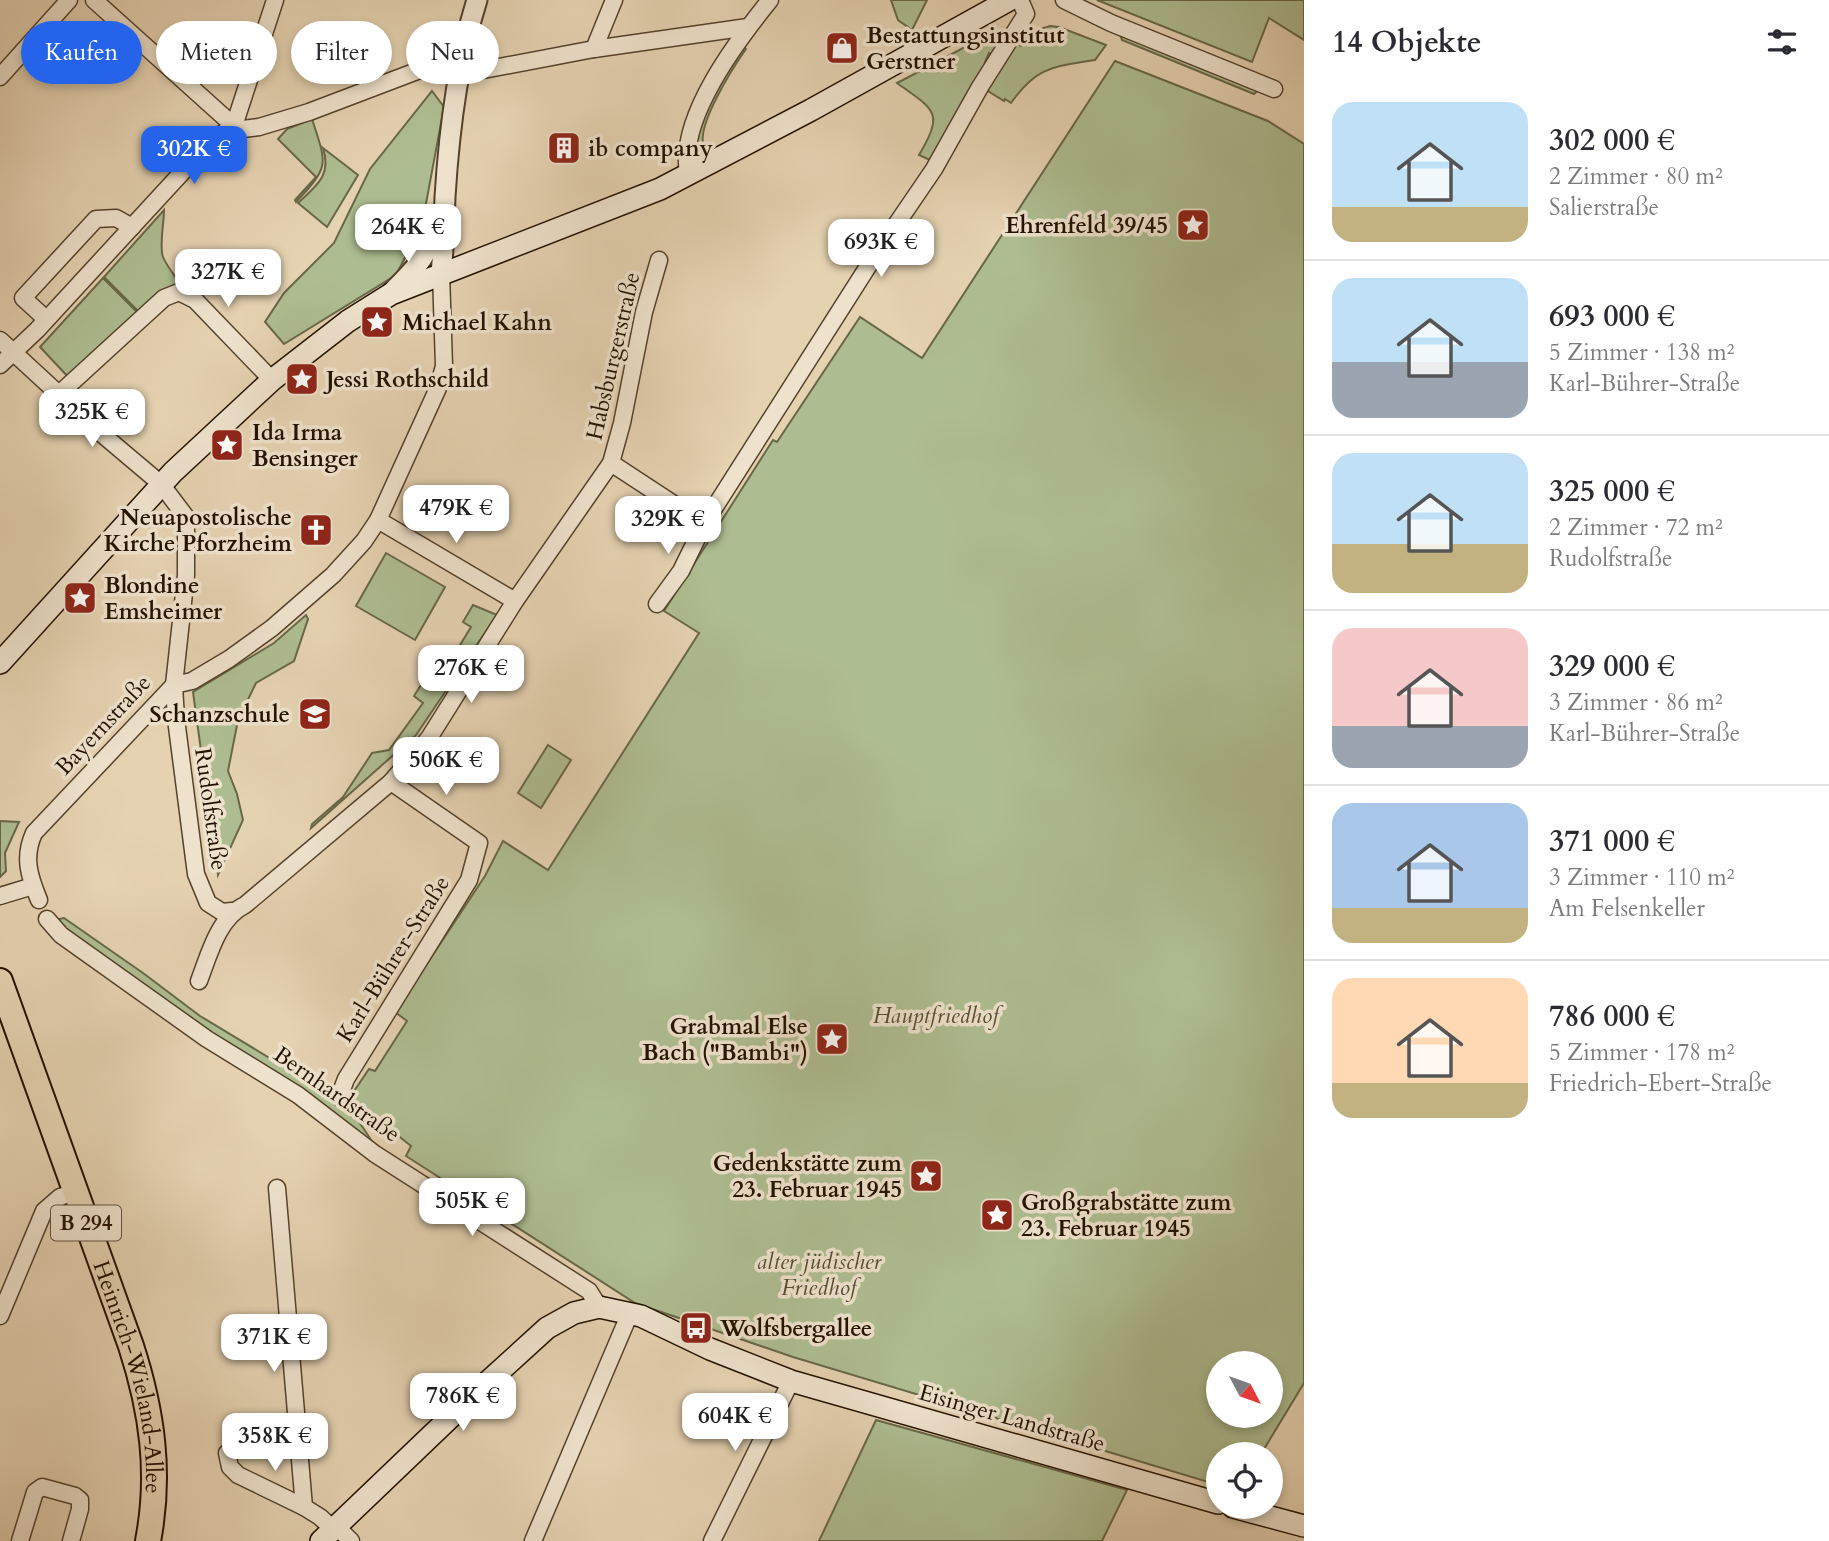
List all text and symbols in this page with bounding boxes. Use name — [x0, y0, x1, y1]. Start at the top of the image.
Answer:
place label: Bestattungsinstitut Gerstner — [866, 20, 1064, 77]
chip: Kaufen — [21, 21, 142, 84]
chip: Mieten — [156, 21, 277, 84]
chip: Filter — [291, 21, 392, 84]
chip: Neu — [406, 21, 499, 84]
text: 14 Objekte — [1332, 22, 1482, 63]
icon: filters — [1763, 23, 1801, 61]
shop icon: Bestattungsinstitut Gerstner — [823, 29, 861, 67]
text: 302 000 € — [1549, 120, 1675, 161]
pin: 302K € — [137, 127, 251, 186]
building icon: ib company — [545, 129, 583, 167]
icon: home — [1388, 130, 1472, 214]
text: 302K € — [157, 133, 231, 164]
place label: ib company — [588, 133, 713, 164]
text: 2 Zimmer · 80 m² — [1549, 161, 1723, 192]
text: Salierstraße — [1549, 192, 1659, 223]
pin: 264K € — [351, 204, 465, 264]
place icon: Ehrenfeld 39/45 — [1174, 206, 1212, 244]
place label: Ehrenfeld 39/45 — [1005, 210, 1168, 241]
text: 264K € — [371, 211, 445, 242]
pin: 693K € — [824, 219, 938, 279]
text: 693K € — [844, 226, 918, 257]
pin: 327K € — [171, 250, 285, 309]
text: 327K € — [191, 256, 265, 287]
street label: Habsburgerstraße — [579, 269, 647, 443]
text: 693 000 € — [1549, 296, 1675, 337]
place icon: Michael Kahn — [358, 303, 396, 341]
icon: home — [1388, 306, 1472, 390]
place label: Michael Kahn — [402, 307, 552, 338]
text: 5 Zimmer · 138 m² — [1549, 337, 1734, 368]
place icon: Jessi Rothschild — [283, 360, 321, 398]
place label: Jessi Rothschild — [323, 364, 489, 395]
text: Karl-Bührer-Straße — [1549, 368, 1740, 399]
pin: 325K € — [35, 390, 149, 449]
text: 325K € — [55, 396, 129, 427]
place label: Ida Irma Bensinger — [252, 417, 358, 474]
place icon: Ida Irma Bensinger — [208, 426, 246, 464]
text: 325 000 € — [1549, 471, 1675, 512]
icon: home — [1388, 481, 1472, 565]
pin: 479K € — [399, 486, 513, 545]
text: 479K € — [419, 492, 493, 523]
pin: 329K € — [611, 496, 725, 556]
place label: Neuapostolische Kirche Pforzheim — [104, 502, 293, 559]
text: 329K € — [631, 503, 705, 534]
church icon: Neuapostolische Kirche Pforzheim — [297, 511, 335, 549]
text: 2 Zimmer · 72 m² — [1549, 512, 1723, 543]
text: Rudolfstraße — [1549, 543, 1673, 574]
place label: Blondine Emsheimer — [104, 570, 223, 627]
place icon: Blondine Emsheimer — [61, 579, 99, 617]
pin: 276K € — [414, 646, 528, 705]
text: 329 000 € — [1549, 646, 1675, 687]
text: 276K € — [434, 652, 508, 683]
icon: home — [1388, 656, 1472, 740]
street label: Bayernstraße — [48, 668, 158, 782]
text: 3 Zimmer · 86 m² — [1549, 687, 1723, 718]
school or university icon: Schanzschule — [296, 695, 334, 733]
place label: Schanzschule — [149, 699, 290, 730]
text: Karl-Bührer-Straße — [1549, 718, 1740, 749]
pin: 506K € — [389, 738, 503, 797]
text: 506K € — [409, 744, 483, 775]
street label: Rudolfstraße — [187, 746, 235, 872]
text: 371 000 € — [1549, 821, 1675, 862]
icon: home — [1388, 831, 1472, 915]
text: 3 Zimmer · 110 m² — [1549, 862, 1734, 893]
street label: Karl-Bührer-Straße — [329, 870, 457, 1048]
text: Am Felsenkeller — [1549, 893, 1705, 924]
text: 786 000 € — [1549, 996, 1675, 1037]
park label: Hauptfriedhof — [873, 1000, 1004, 1031]
icon: home — [1388, 1006, 1472, 1090]
place label: Grabmal Else Bach ("Bambi") — [642, 1011, 808, 1068]
place icon: Grabmal Else Bach ("Bambi") — [813, 1020, 851, 1058]
text: 5 Zimmer · 178 m² — [1549, 1037, 1734, 1068]
street label: Bernhardstraße — [267, 1039, 407, 1149]
text: Friedrich-Ebert-Straße — [1549, 1068, 1772, 1099]
place label: Gedenkstätte zum 23. Februar 1945 — [713, 1148, 903, 1205]
place icon: Gedenkstätte zum 23. Februar 1945 — [907, 1157, 945, 1195]
pin: 505K € — [415, 1178, 529, 1238]
text: 505K € — [435, 1185, 509, 1216]
place label: Großgrabstätte zum 23. Februar 1945 — [1021, 1187, 1232, 1244]
place icon: Großgrabstätte zum 23. Februar 1945 — [978, 1196, 1016, 1234]
road number: B 294 — [51, 1206, 121, 1240]
park label: alter jüdischer Friedhof — [757, 1246, 883, 1303]
street label: Heinrich-Wieland-Allee — [86, 1256, 170, 1494]
bus stop icon: Wolfsbergallee — [677, 1309, 715, 1347]
place label: Wolfsbergallee — [719, 1313, 872, 1344]
pin: 371K € — [217, 1314, 331, 1374]
text: 371K € — [237, 1321, 311, 1352]
north arrow — [1206, 1351, 1283, 1428]
map controls — [1206, 1351, 1283, 1519]
pin: 786K € — [406, 1374, 520, 1433]
street label: Eisinger Landstraße — [915, 1377, 1109, 1459]
text: 786K € — [426, 1380, 500, 1411]
pin: 604K € — [678, 1394, 792, 1453]
text: 604K € — [698, 1400, 772, 1431]
pin: 358K € — [218, 1414, 332, 1473]
text: 358K € — [238, 1420, 312, 1451]
button: locate — [1206, 1442, 1283, 1519]

